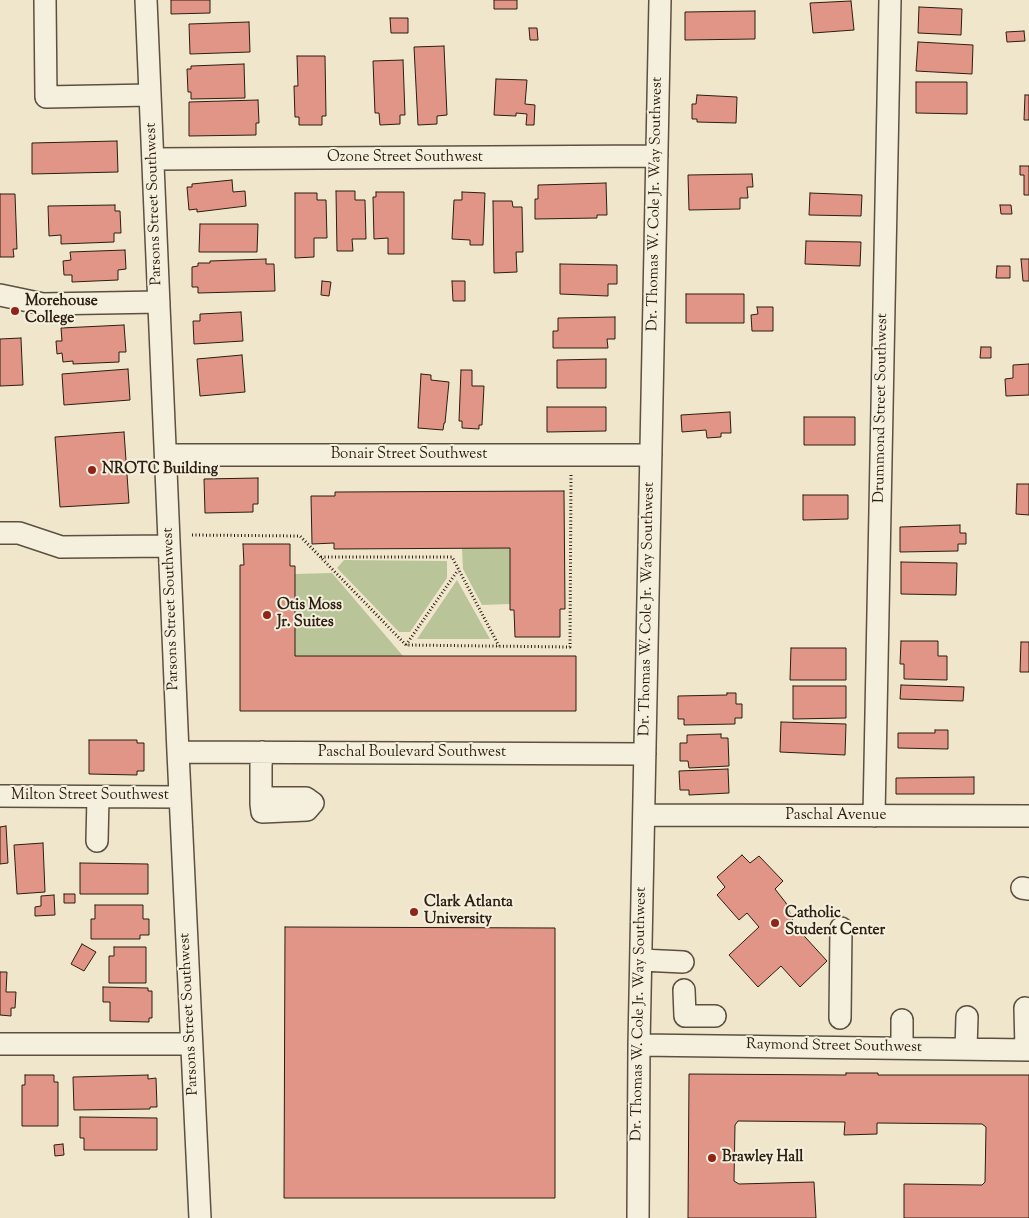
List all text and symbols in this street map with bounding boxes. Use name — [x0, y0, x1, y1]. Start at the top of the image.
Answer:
street label: Dr. Thomas W. Cole Jr. Way Southwest — [645, 77, 667, 331]
street label: Parsons Street Southwest — [143, 122, 167, 286]
street label: Ozone Street Southwest — [327, 149, 483, 167]
place label: Morehouse College — [25, 293, 98, 328]
marker: Morehouse College — [9, 305, 21, 317]
street label: Drummond Street Southwest — [871, 313, 893, 503]
street label: Bonair Street Southwest — [331, 446, 487, 464]
place label: NROTC Building — [102, 461, 218, 479]
marker: NROTC Building — [86, 464, 98, 476]
street label: Dr. Thomas W. Cole Jr. Way Southwest — [637, 482, 659, 736]
street label: Parsons Street Southwest — [160, 527, 184, 691]
place label: Otis Moss Jr. Suites — [277, 597, 342, 632]
marker: Otis Moss Jr. Suites — [261, 609, 273, 621]
street label: Paschal Boulevard Southwest — [318, 744, 506, 762]
street label: Milton Street Southwest — [11, 787, 169, 805]
street label: Paschal Avenue — [786, 807, 886, 825]
street label: Dr. Thomas W. Cole Jr. Way Southwest — [629, 887, 651, 1141]
place label: Clark Atlanta University — [424, 894, 513, 929]
place label: Catholic Student Center — [785, 905, 885, 940]
marker: Clark Atlanta University — [408, 906, 420, 918]
marker: Catholic Student Center — [769, 917, 781, 929]
street label: Parsons Street Southwest — [177, 932, 203, 1096]
street label: Raymond Street Southwest — [746, 1036, 922, 1058]
place label: Brawley Hall — [722, 1149, 804, 1167]
marker: Brawley Hall — [706, 1152, 718, 1164]

